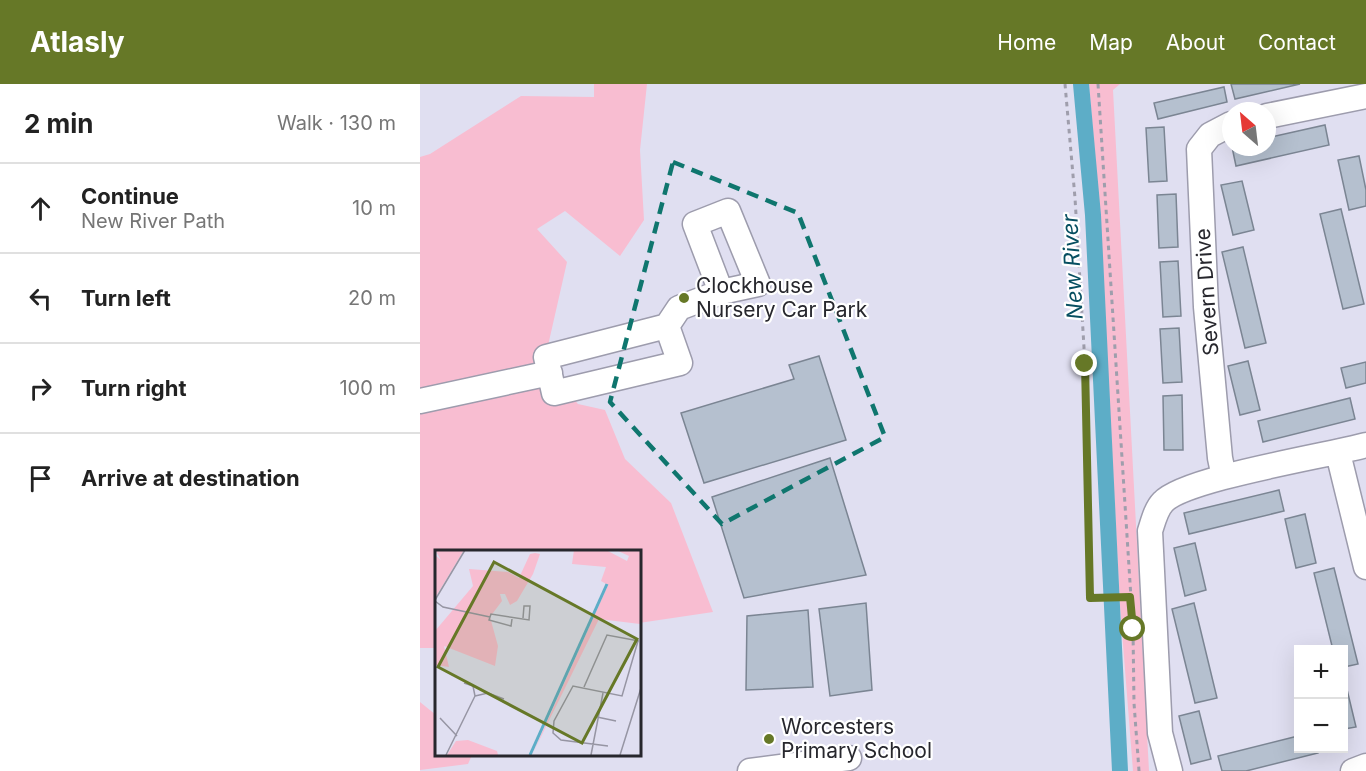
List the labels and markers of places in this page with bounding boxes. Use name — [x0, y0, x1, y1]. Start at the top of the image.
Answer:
place label: Clockhouse Nursery Car Park — [696, 273, 868, 322]
marker: Clockhouse Nursery Car Park — [677, 291, 691, 305]
place label: Worcesters Primary School — [781, 714, 932, 763]
marker: Worcesters Primary School — [762, 732, 776, 746]

